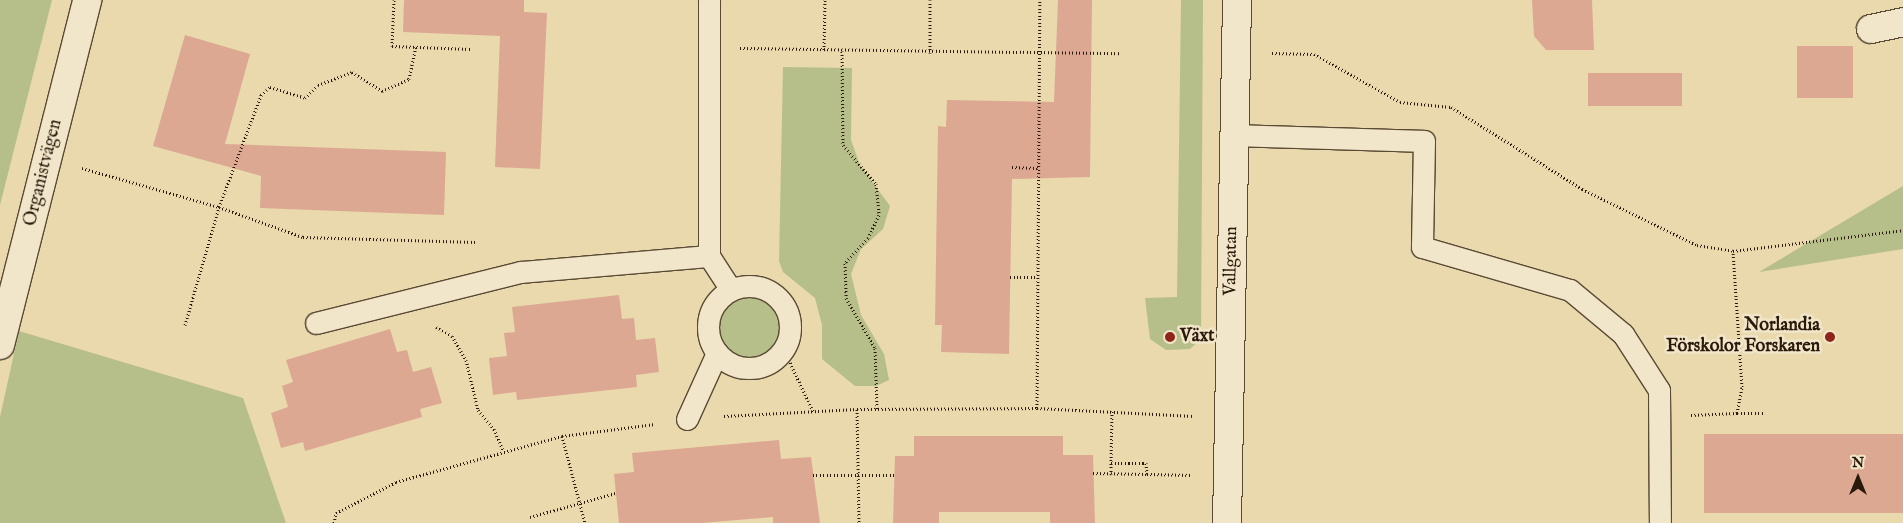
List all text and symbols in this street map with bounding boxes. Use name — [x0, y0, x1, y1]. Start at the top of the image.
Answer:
street label: Organistvägen — [20, 117, 68, 229]
street label: Vallgatan — [1221, 226, 1243, 296]
place label: Norlandia Förskolor Forskaren — [1666, 316, 1820, 358]
place label: Växt — [1180, 326, 1214, 348]
marker: Växt — [1164, 331, 1176, 343]
marker: Norlandia Förskolor Forskaren — [1824, 331, 1836, 343]
north arrow — [1833, 453, 1883, 503]
text: N — [1852, 454, 1864, 472]

